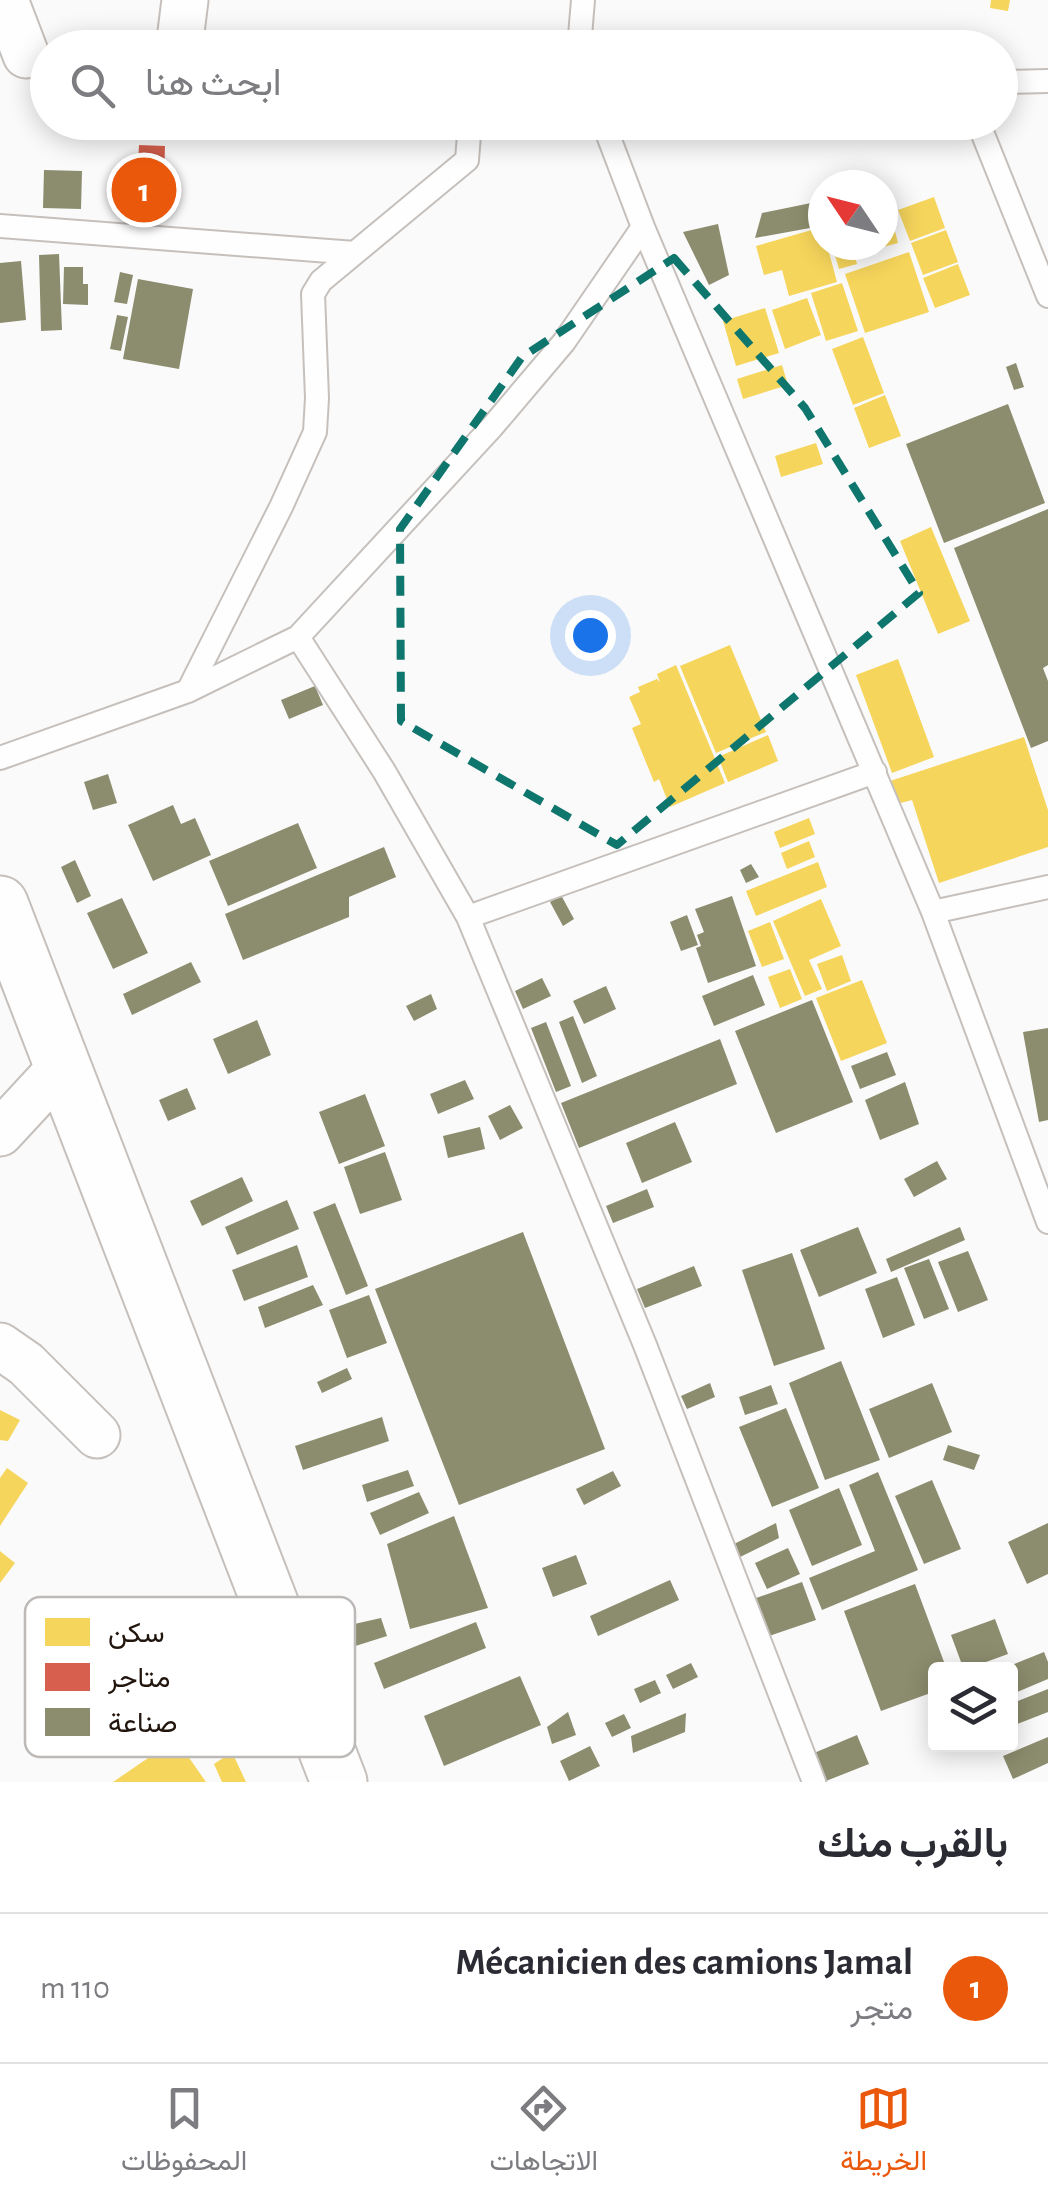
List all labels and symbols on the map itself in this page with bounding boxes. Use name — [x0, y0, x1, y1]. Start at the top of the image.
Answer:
pin: 1 — [112, 152, 176, 228]
north arrow — [808, 170, 898, 260]
your location — [565, 610, 616, 661]
legend — [25, 1597, 355, 1757]
text: سكن — [108, 1620, 165, 1649]
text: متاجر — [107, 1665, 171, 1695]
text: صناعة — [108, 1710, 177, 1738]

